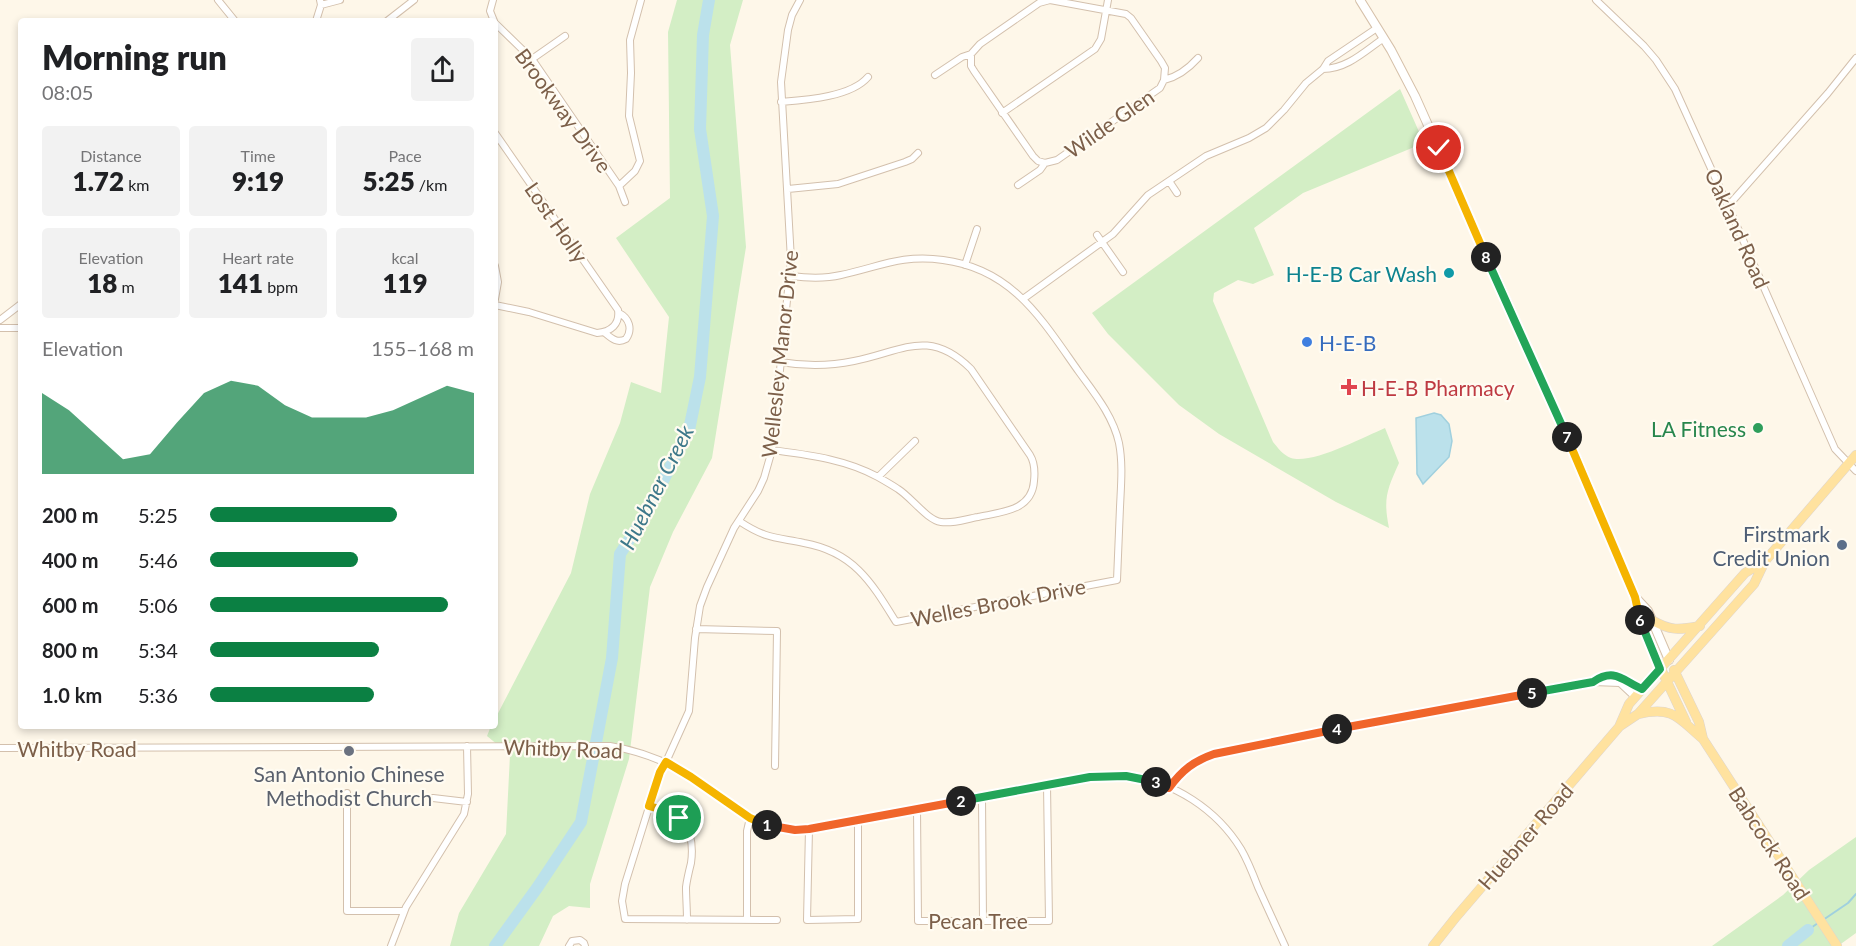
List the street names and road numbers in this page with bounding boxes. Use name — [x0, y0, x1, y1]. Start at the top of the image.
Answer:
street label: Brookway Drive — [511, 43, 617, 177]
street label: Wilde Glen — [1060, 83, 1158, 163]
street label: Oakland Road — [1700, 164, 1776, 292]
street label: Lost Holly — [520, 177, 594, 267]
street label: Wellesley Manor Drive — [756, 249, 802, 459]
street label: Welles Brook Drive — [908, 573, 1088, 631]
street label: Whitby Road — [503, 733, 623, 763]
street label: Whitby Road — [17, 736, 137, 761]
street label: Huebner Road — [1472, 778, 1578, 894]
street label: Babcock Road — [1724, 782, 1816, 904]
street label: Pecan Tree — [928, 908, 1028, 933]

